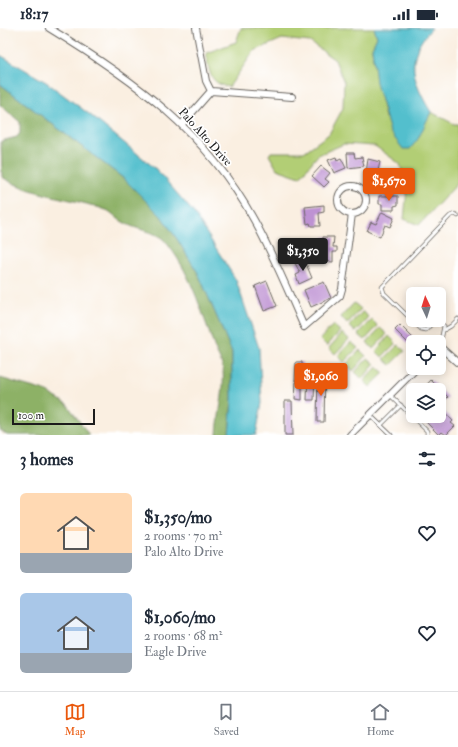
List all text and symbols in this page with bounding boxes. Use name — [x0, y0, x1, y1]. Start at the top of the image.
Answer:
text: 18:17 — [20, 5, 48, 24]
street label: Palo Alto Drive — [175, 105, 235, 169]
pin: $1,670 — [356, 168, 422, 202]
text: $1,670 — [372, 173, 406, 189]
pin: $1,350 — [270, 238, 336, 272]
text: $1,350 — [287, 243, 319, 259]
north arrow — [406, 287, 446, 327]
map controls — [406, 287, 446, 423]
button: locate — [406, 335, 446, 375]
pin: $1,060 — [288, 363, 354, 397]
text: $1,060 — [304, 368, 338, 384]
button: layers — [406, 383, 446, 423]
scale bar — [12, 407, 95, 426]
text: 100 m — [18, 409, 44, 422]
icon: filters — [416, 448, 438, 470]
text: 3 homes — [20, 449, 73, 470]
text: $1,350/mo — [144, 507, 212, 528]
icon: home — [52, 509, 100, 557]
icon: heart — [416, 522, 438, 544]
text: 2 rooms · 70 m² — [144, 528, 222, 544]
text: Palo Alto Drive — [144, 544, 223, 560]
text: $1,060/mo — [144, 607, 215, 628]
icon: home — [52, 609, 100, 657]
icon: heart — [416, 622, 438, 644]
text: 2 rooms · 68 m² — [144, 628, 222, 644]
text: Eagle Drive — [144, 644, 206, 660]
tab: Map — [64, 701, 86, 738]
tab: Saved — [214, 701, 239, 738]
tab: Home — [367, 701, 394, 738]

